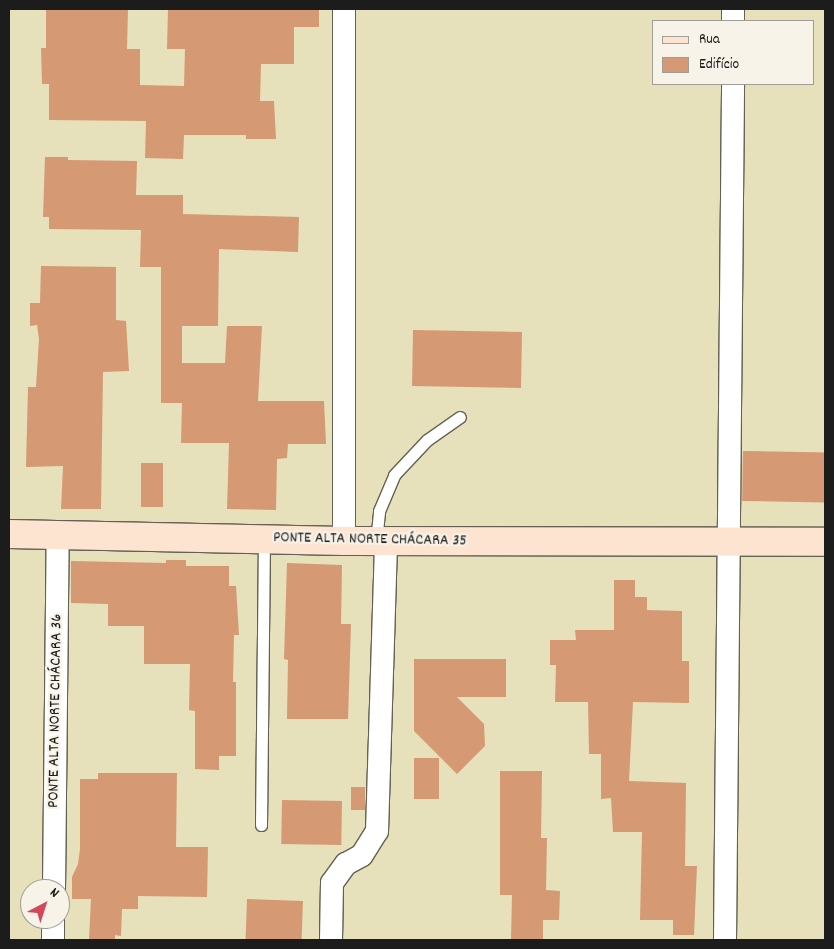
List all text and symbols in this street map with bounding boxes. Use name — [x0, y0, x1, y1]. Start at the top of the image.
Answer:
legend — [652, 20, 814, 85]
text: Rua — [699, 29, 720, 51]
text: Edifício — [699, 54, 739, 76]
street label: PONTE ALTA NORTE CHÁCARA 35 — [273, 529, 467, 551]
street label: PONTE ALTA NORTE CHÁCARA 36 — [45, 614, 67, 808]
north arrow — [20, 879, 70, 929]
text: N — [45, 883, 63, 903]

